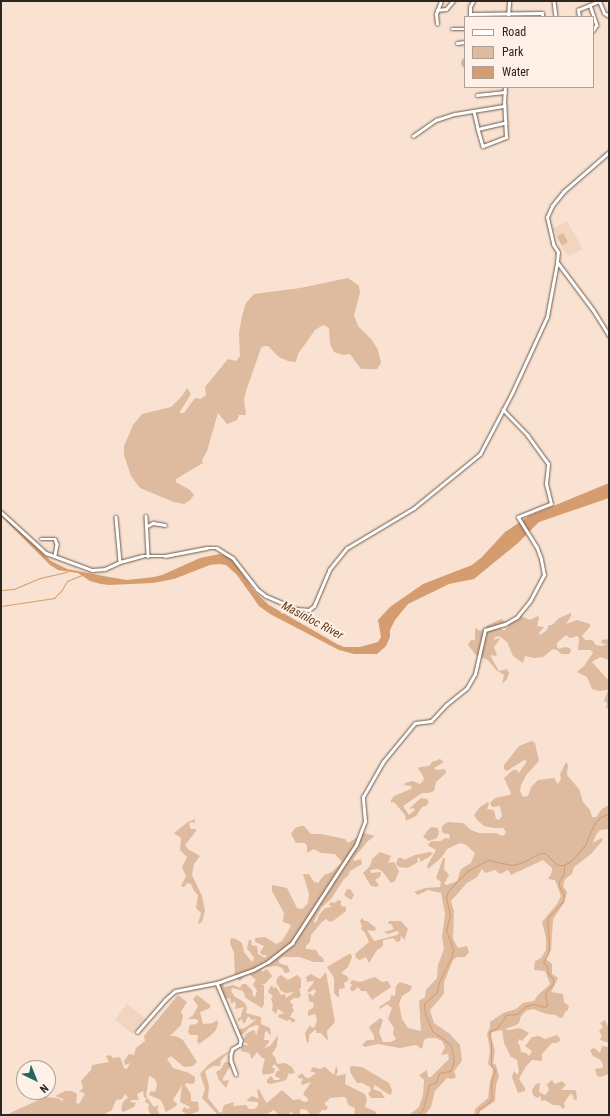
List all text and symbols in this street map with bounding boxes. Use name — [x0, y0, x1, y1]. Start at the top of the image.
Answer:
legend — [464, 16, 594, 88]
text: Road — [502, 25, 526, 39]
text: Park — [502, 45, 523, 59]
text: Water — [502, 65, 530, 79]
water label: Masinloc River — [279, 599, 345, 643]
north arrow — [16, 1060, 56, 1100]
text: N — [37, 1081, 51, 1095]

